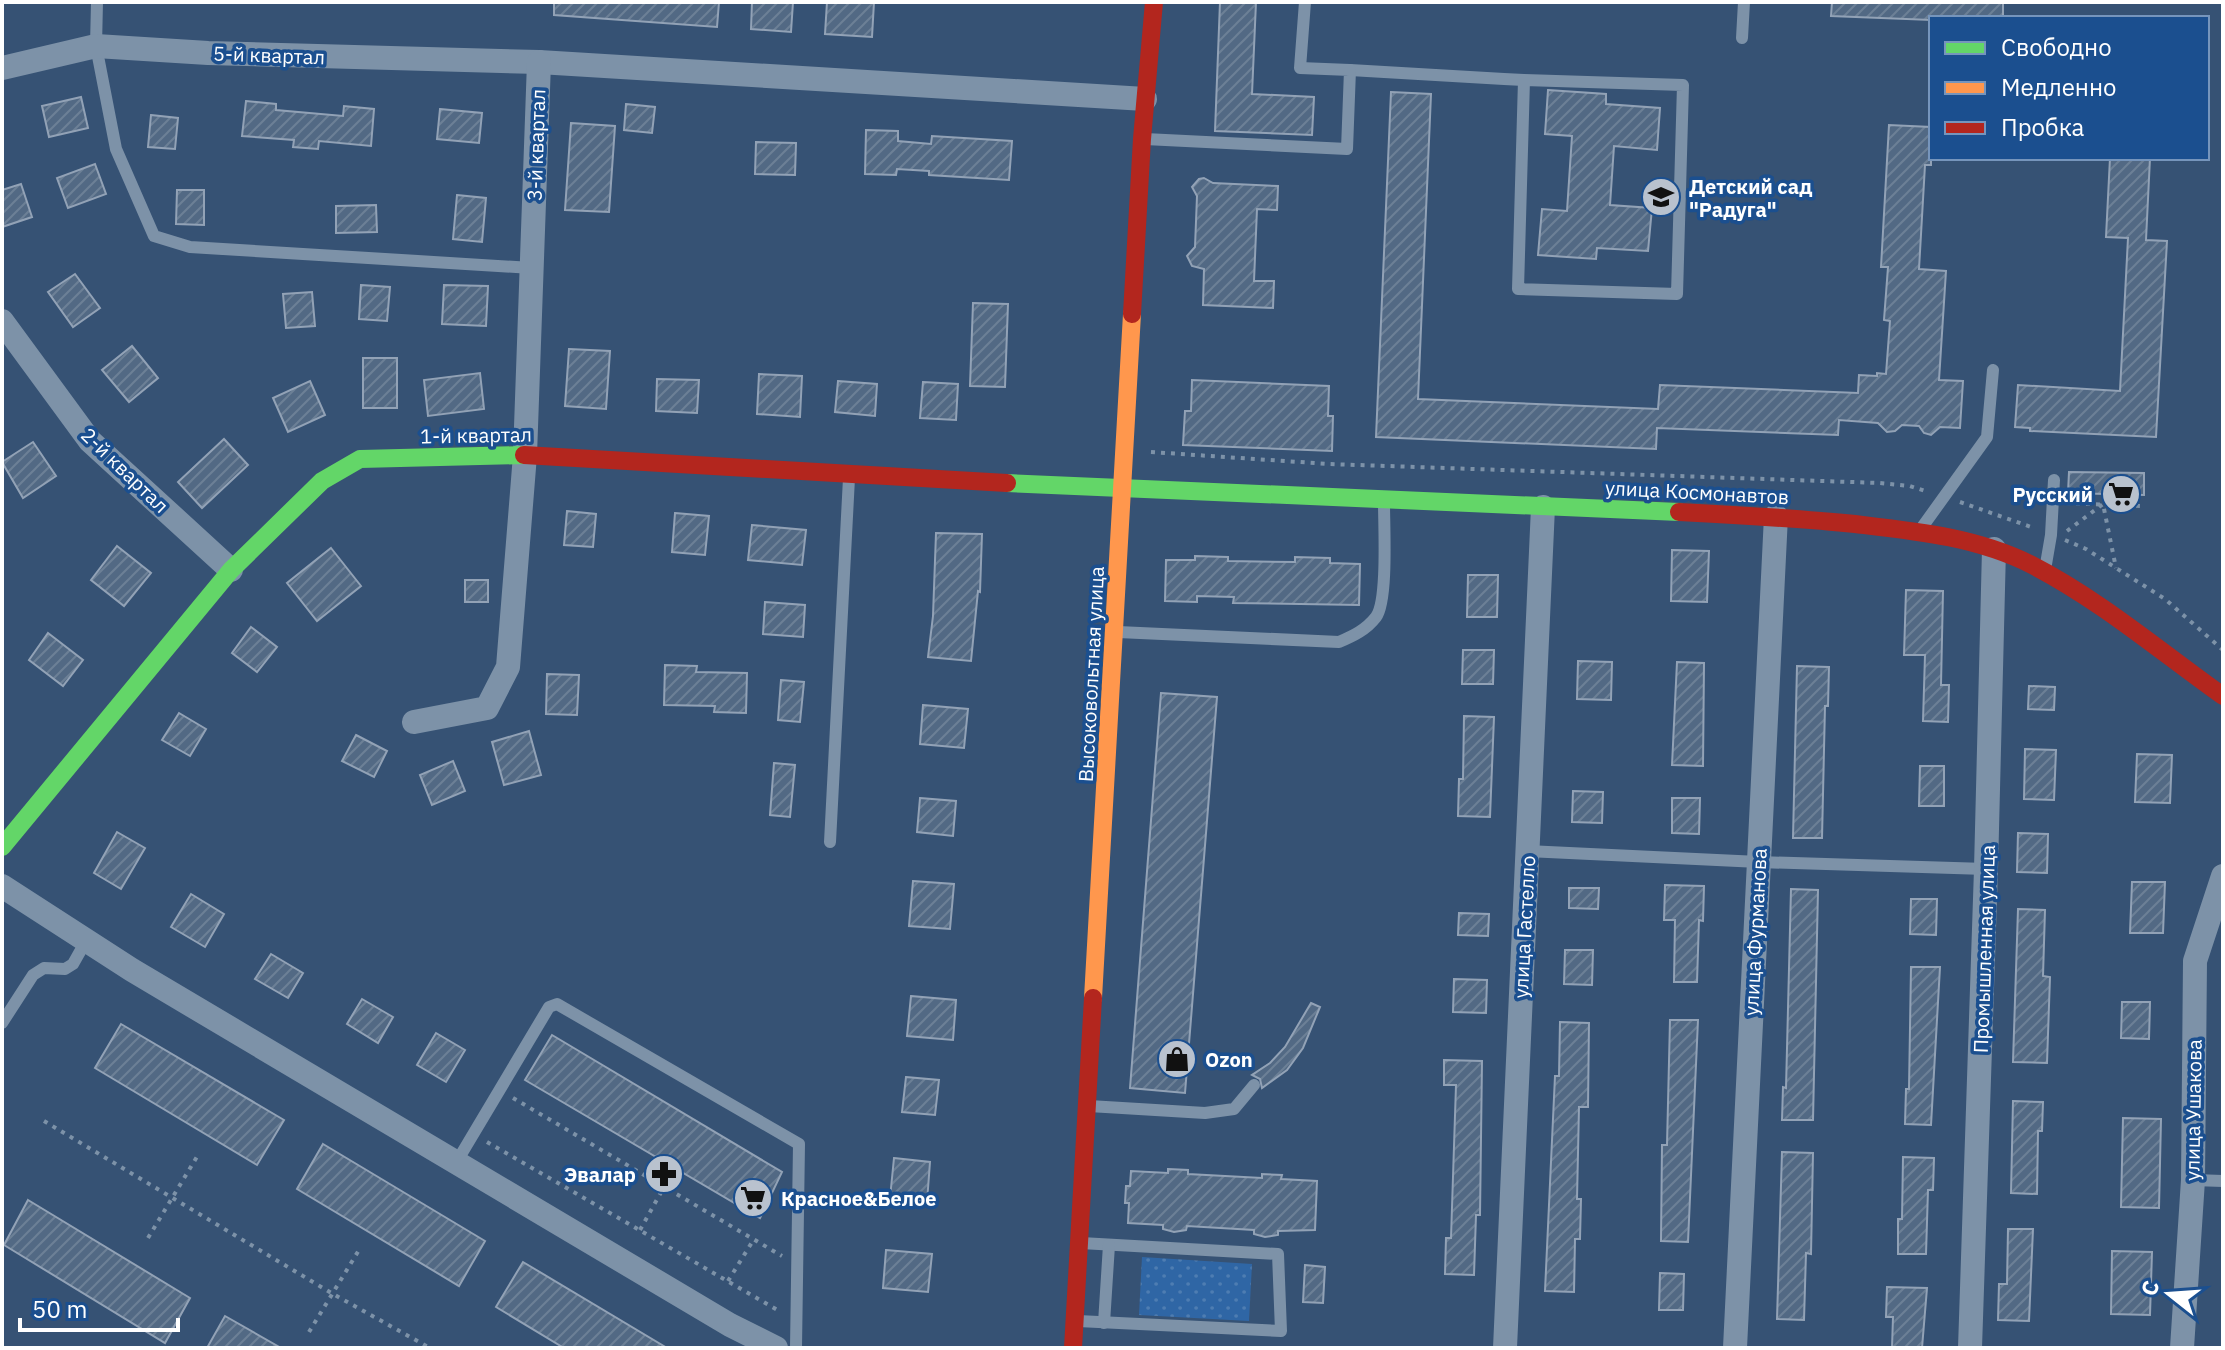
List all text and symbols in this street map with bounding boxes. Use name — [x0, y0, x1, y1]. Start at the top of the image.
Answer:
legend — [1929, 16, 2209, 160]
text: Свободно — [2001, 31, 2112, 63]
street label: 5-й квартал — [213, 40, 325, 70]
text: Медленно — [2001, 71, 2117, 103]
street label: 3-й квартал — [521, 89, 551, 201]
text: Пробка — [2001, 111, 2085, 143]
place label: Детский сад "Радуга" — [1689, 173, 1812, 223]
school or university icon: Детский сад "Радуга" — [1640, 176, 1682, 218]
street label: 2-й квартал — [75, 421, 175, 519]
street label: 1-й квартал — [420, 421, 532, 449]
supermarket icon: Русский — [2100, 473, 2142, 515]
street label: улица Космонавтов — [1604, 474, 1790, 510]
place label: Русский — [2012, 481, 2093, 508]
street label: Высоковольтная улица — [1072, 565, 1110, 783]
street label: Промышленная улица — [1967, 844, 2001, 1054]
street label: улица Фурманова — [1737, 847, 1773, 1017]
street label: улица Гастелло — [1507, 855, 1541, 999]
shop icon: Ozon — [1156, 1038, 1198, 1080]
street label: улица Ушакова — [2178, 1039, 2208, 1181]
place label: Ozon — [1205, 1046, 1253, 1073]
pharmacy icon: Эвалар — [643, 1153, 685, 1195]
place label: Эвалар — [564, 1161, 636, 1188]
supermarket icon: Красное&Белое — [732, 1177, 774, 1219]
place label: Красное&Белое — [781, 1185, 937, 1212]
north arrow — [2129, 1254, 2209, 1334]
text: С — [2133, 1277, 2165, 1299]
scale bar — [20, 1282, 178, 1332]
text: 50 m — [32, 1293, 87, 1325]

